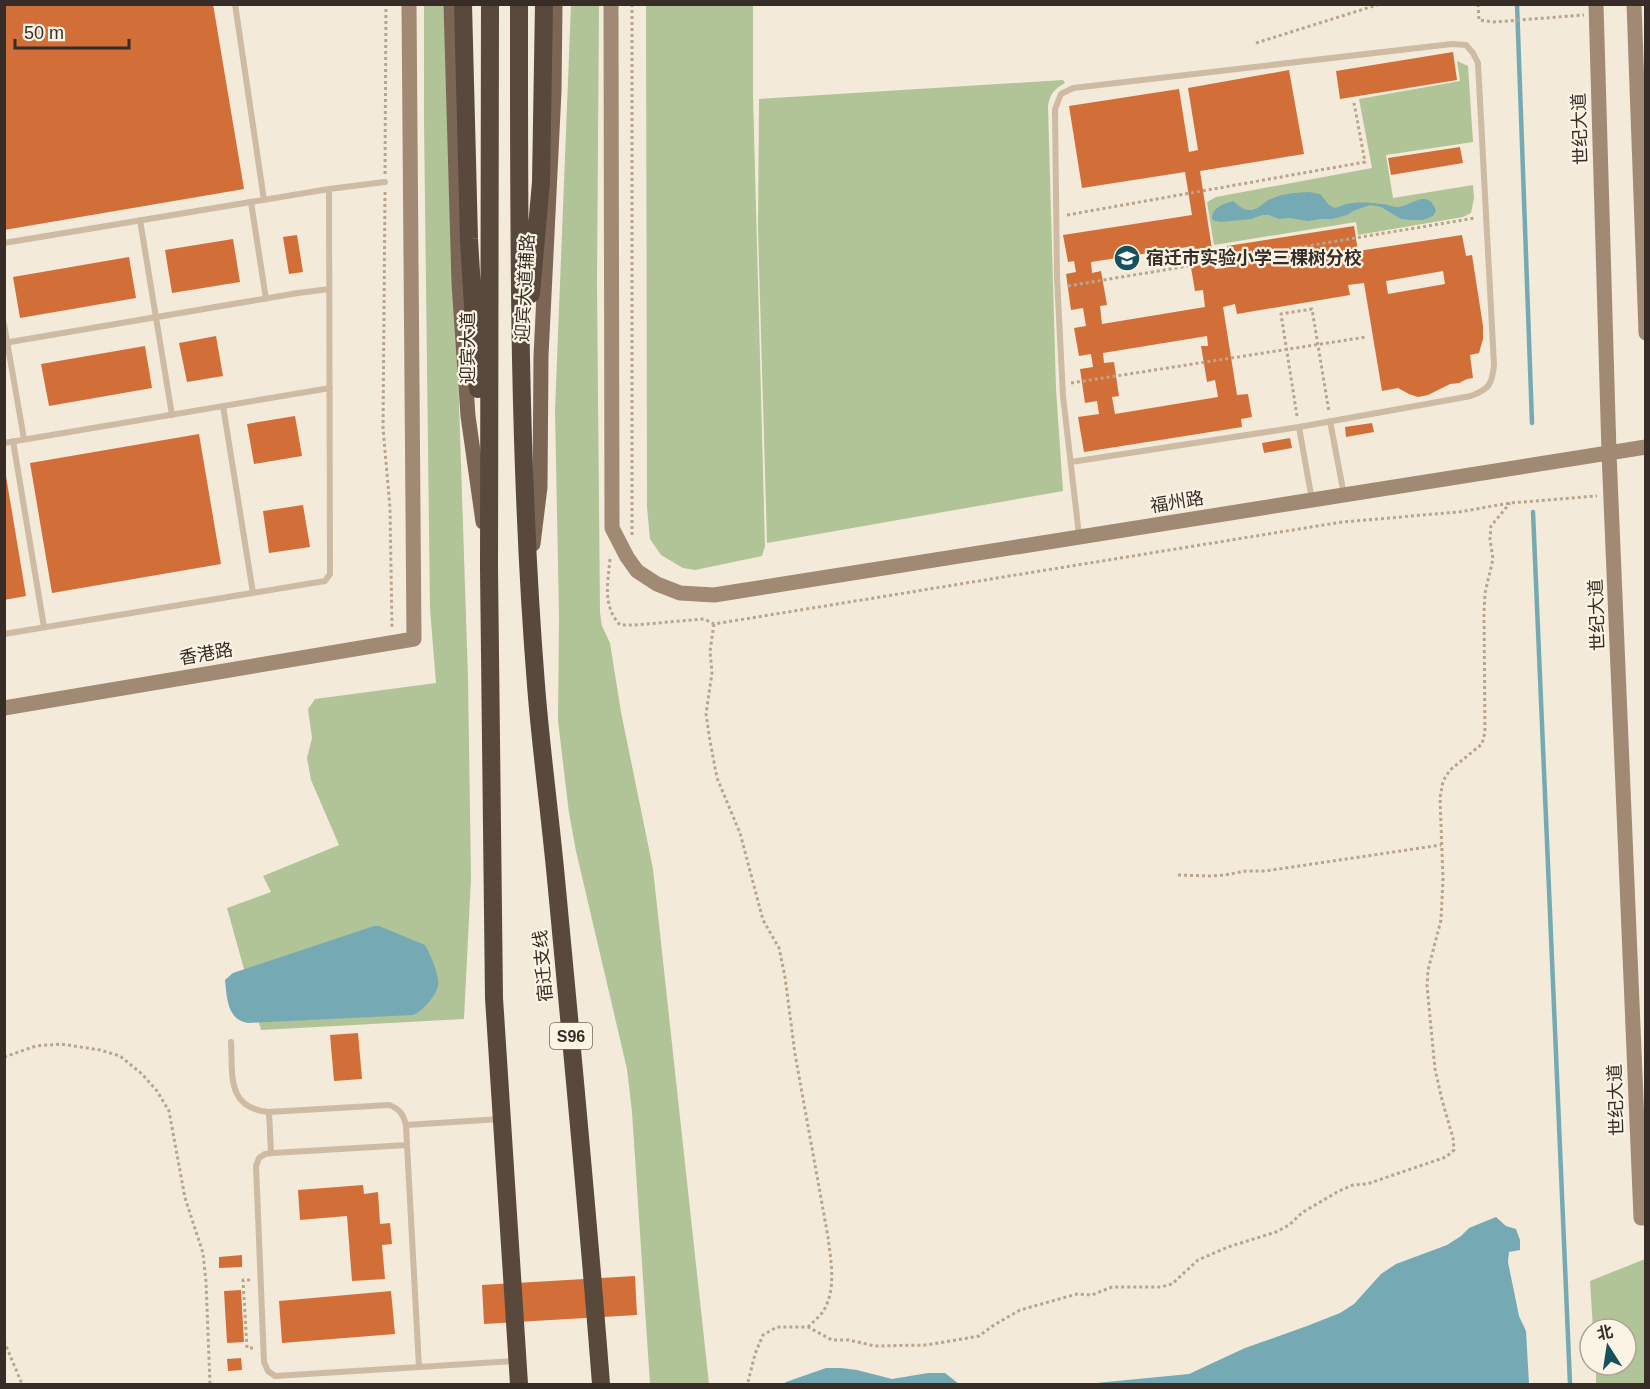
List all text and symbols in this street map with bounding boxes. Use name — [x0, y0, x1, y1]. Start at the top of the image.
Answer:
scale bar — [15, 12, 129, 50]
text: 50 m — [24, 23, 64, 43]
street label: 世纪大道 — [1569, 93, 1591, 165]
street label: 迎宾大道辅路 — [512, 234, 538, 342]
school or university icon: 宿迁市实验小学三棵树分校 — [1112, 243, 1142, 273]
place label: 宿迁市实验小学三棵树分校 — [1146, 248, 1362, 268]
street label: 迎宾大道 — [458, 312, 478, 384]
street label: 福州路 — [1149, 488, 1205, 516]
street label: 世纪大道 — [1586, 579, 1608, 651]
street label: 香港路 — [178, 639, 234, 669]
street label: 宿迁支线 — [530, 929, 556, 1003]
road number: S96 — [550, 1023, 592, 1049]
street label: 世纪大道 — [1605, 1064, 1627, 1136]
north arrow — [1578, 1317, 1638, 1377]
text: 北 — [1595, 1323, 1615, 1343]

